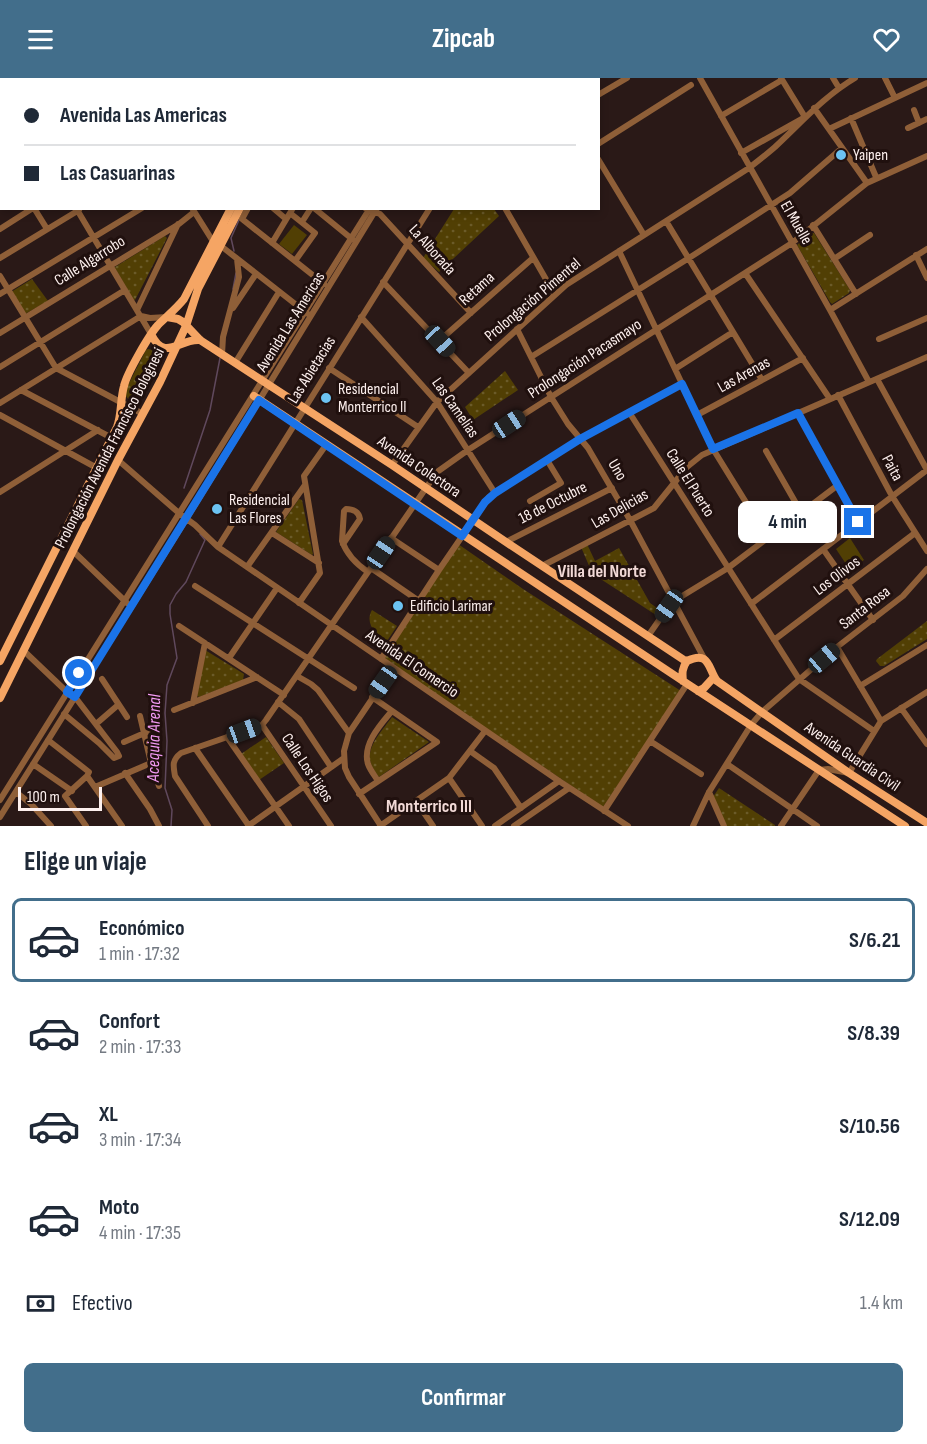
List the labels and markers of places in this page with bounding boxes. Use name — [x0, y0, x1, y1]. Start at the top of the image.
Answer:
place label: Yaipen — [853, 146, 888, 165]
marker: Yaipen — [834, 148, 848, 162]
place label: Residencial Monterrico II — [338, 380, 406, 417]
marker: Residencial Monterrico II — [319, 391, 333, 405]
place label: Residencial Las Flores — [229, 491, 290, 528]
marker: Residencial Las Flores — [210, 502, 224, 516]
place label: Edificio Larimar — [410, 597, 493, 616]
marker: Edificio Larimar — [391, 599, 405, 613]

